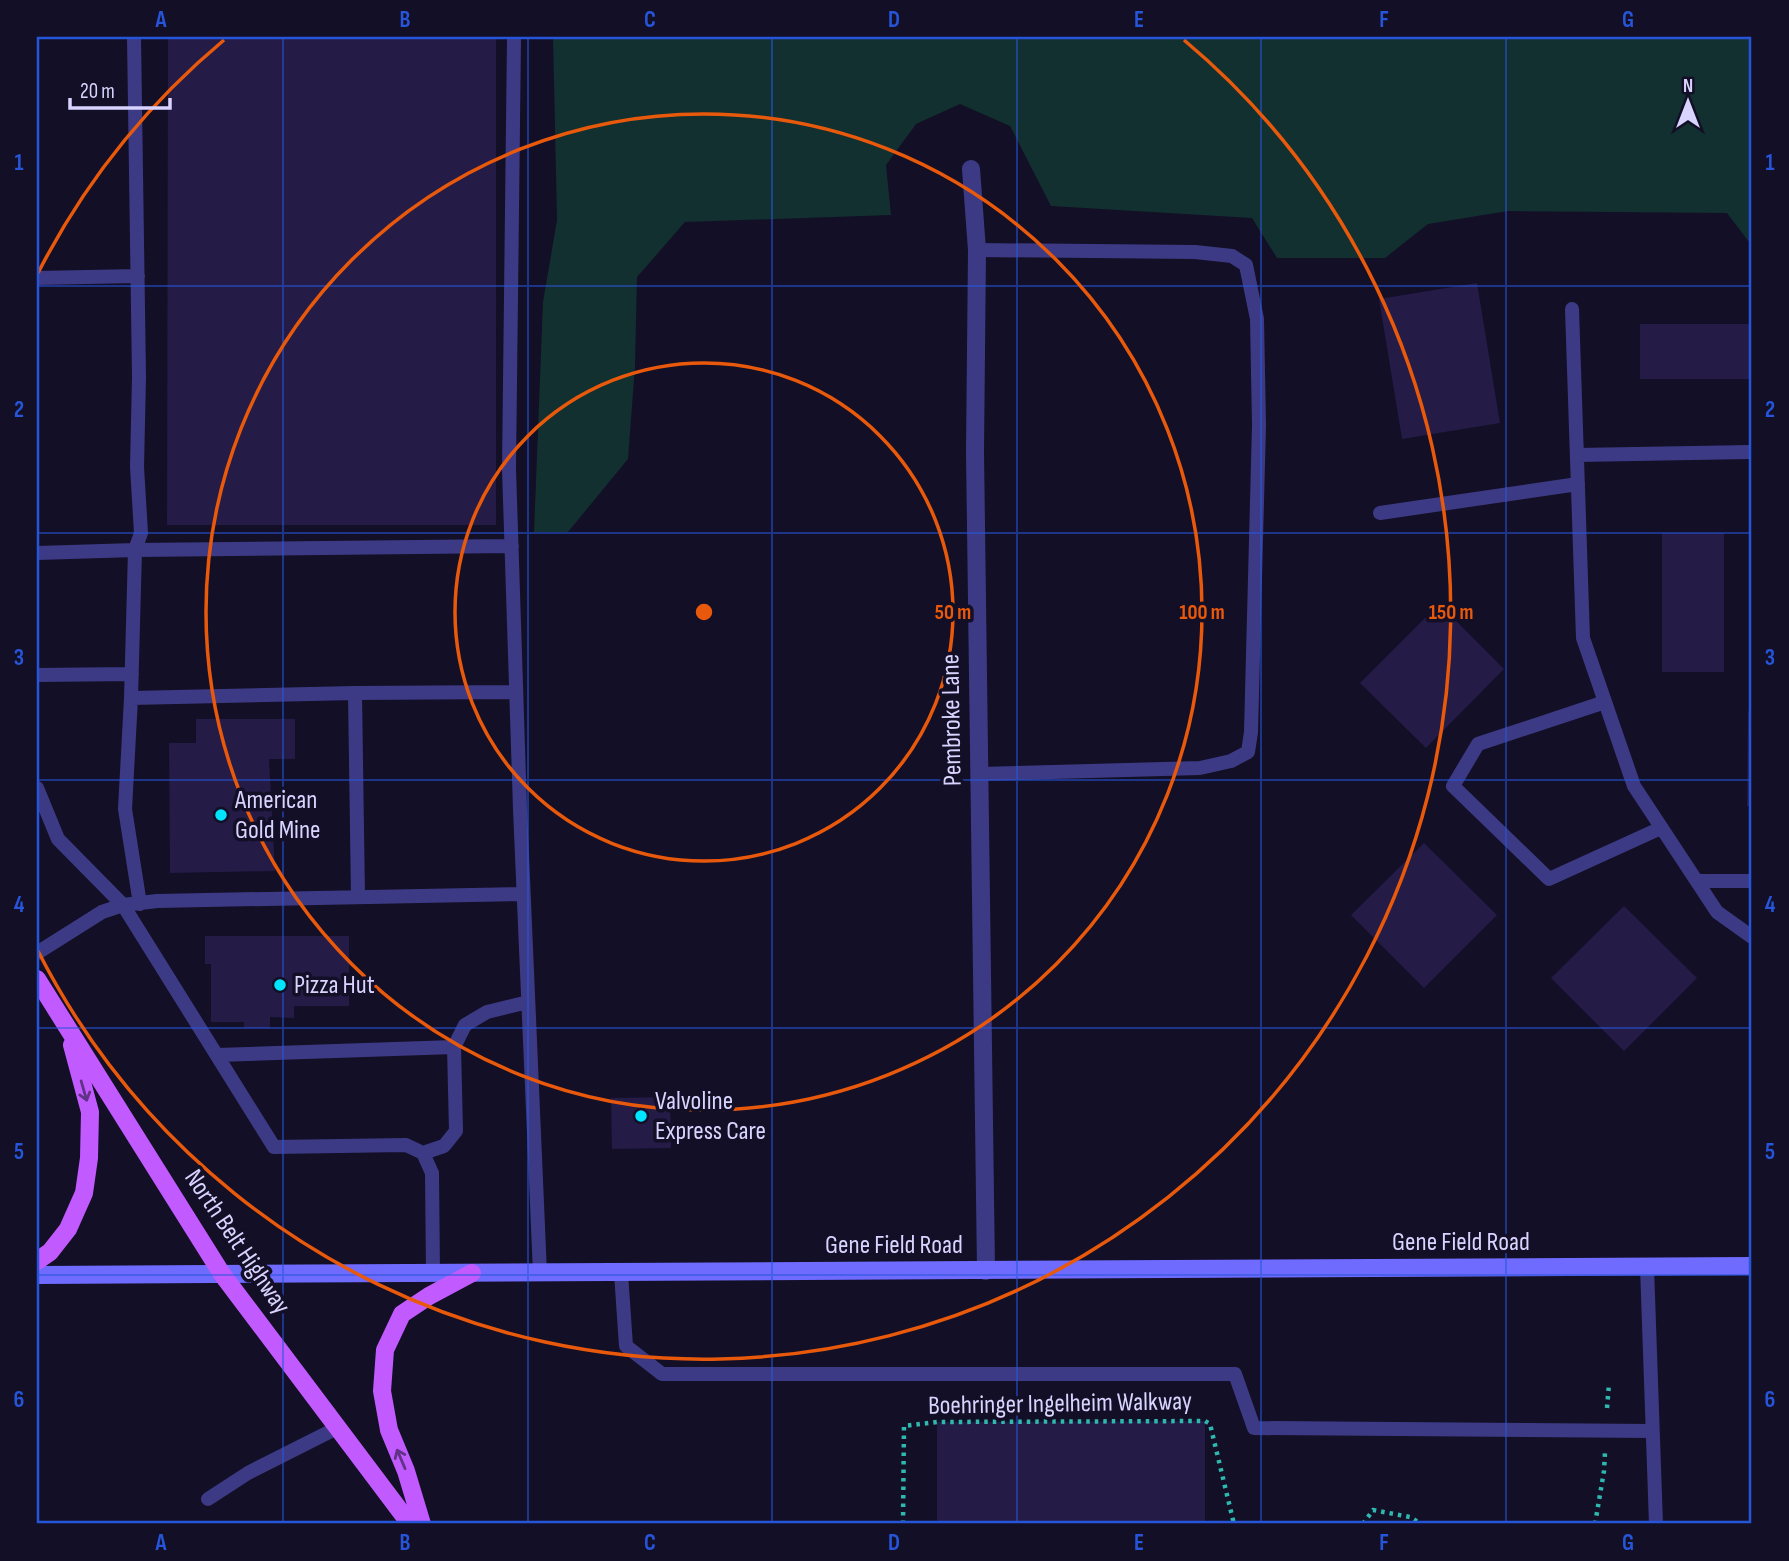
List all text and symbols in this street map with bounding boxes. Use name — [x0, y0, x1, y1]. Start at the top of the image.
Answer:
text: A — [155, 6, 168, 34]
text: B — [400, 6, 411, 34]
text: C — [644, 6, 656, 34]
text: D — [888, 6, 900, 34]
text: E — [1134, 6, 1144, 34]
text: F — [1379, 6, 1389, 34]
text: G — [1622, 6, 1634, 34]
scale bar — [70, 66, 170, 110]
north arrow — [1652, 66, 1722, 136]
text: N — [1683, 75, 1693, 98]
text: 20 m — [80, 79, 115, 104]
text: 1 — [14, 149, 24, 177]
text: 1 — [1765, 149, 1775, 177]
text: 2 — [14, 396, 24, 424]
text: 2 — [1765, 396, 1775, 424]
centre of rings — [692, 600, 716, 624]
text: 50 m — [935, 600, 971, 625]
text: 100 m — [1179, 600, 1225, 625]
text: 150 m — [1429, 600, 1473, 625]
text: 3 — [14, 644, 24, 672]
text: 3 — [1765, 644, 1775, 672]
street label: Pembroke Lane — [935, 654, 969, 786]
place label: American Gold Mine — [234, 785, 321, 846]
marker: American Gold Mine — [213, 807, 229, 823]
text: 4 — [14, 891, 25, 919]
text: 4 — [1765, 891, 1776, 919]
place label: Pizza Hut — [294, 970, 375, 1001]
marker: Pizza Hut — [272, 977, 288, 993]
one-way arrow — [78, 1079, 91, 1102]
place label: Valvoline Express Care — [655, 1086, 766, 1147]
marker: Valvoline Express Care — [633, 1108, 649, 1124]
text: 5 — [14, 1138, 24, 1166]
text: 5 — [1765, 1138, 1775, 1166]
street label: North Belt Highway — [177, 1164, 297, 1320]
street label: Gene Field Road — [1392, 1227, 1530, 1258]
street label: Gene Field Road — [825, 1230, 963, 1261]
text: 6 — [14, 1386, 24, 1414]
street label: Boehringer Ingelheim Walkway — [928, 1386, 1192, 1422]
text: 6 — [1765, 1386, 1775, 1414]
one-way arrow — [393, 1449, 406, 1471]
text: A — [155, 1529, 168, 1557]
text: B — [400, 1529, 411, 1557]
text: C — [644, 1529, 656, 1557]
text: D — [888, 1529, 900, 1557]
text: E — [1134, 1529, 1144, 1557]
text: F — [1379, 1529, 1389, 1557]
text: G — [1622, 1529, 1634, 1557]

